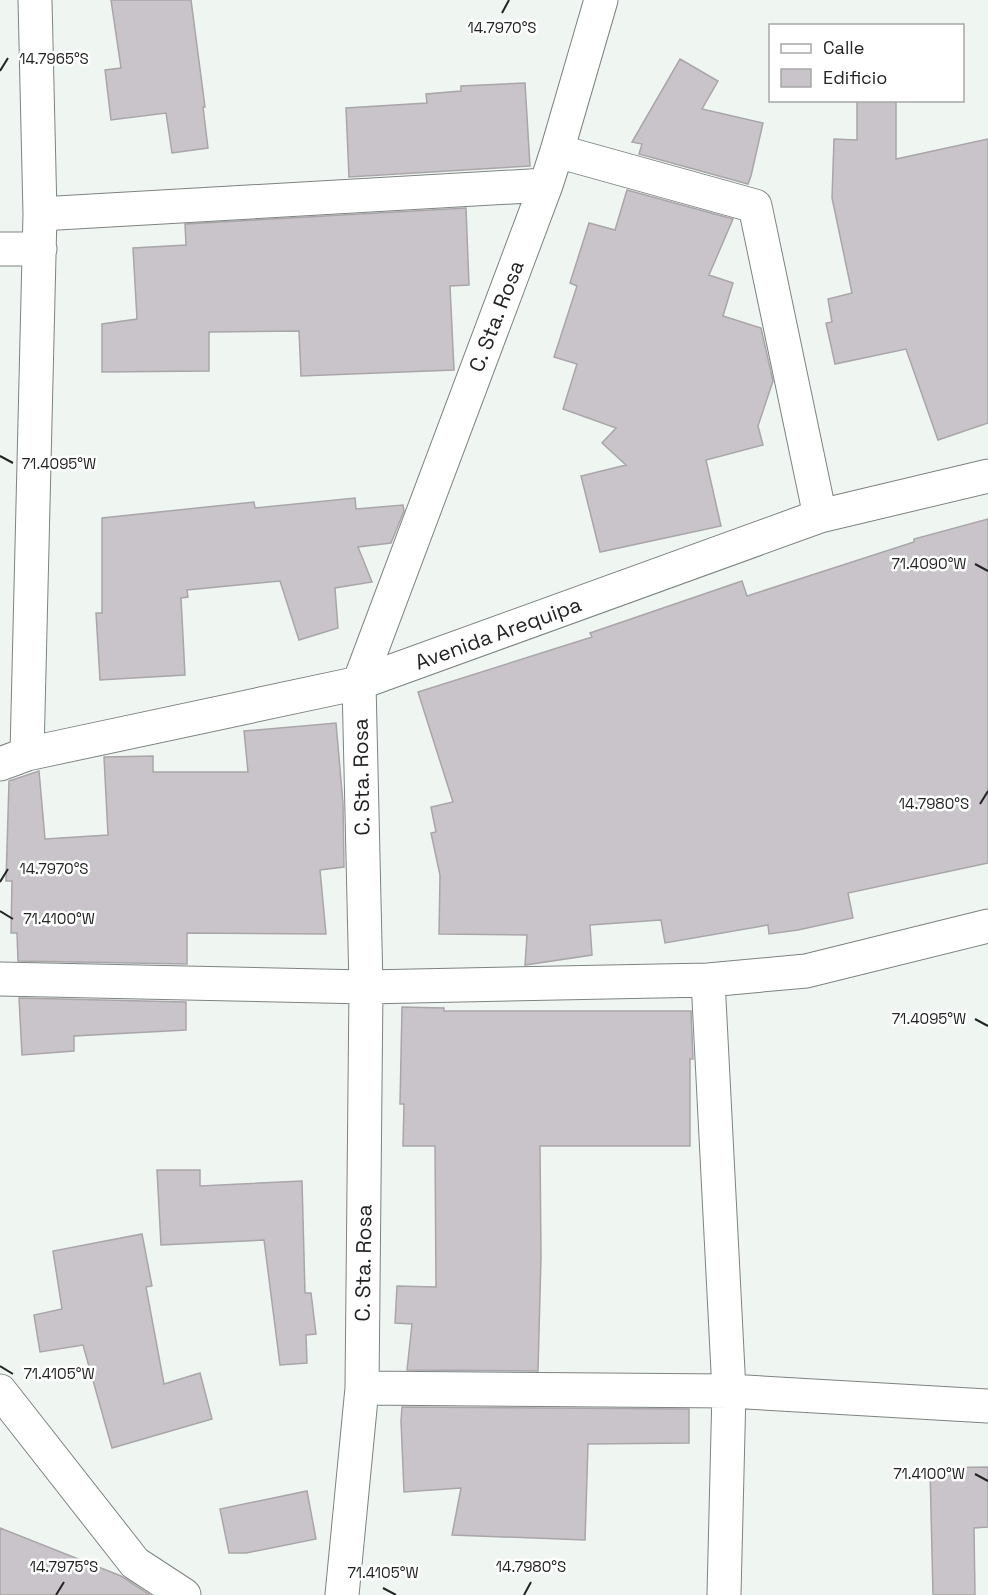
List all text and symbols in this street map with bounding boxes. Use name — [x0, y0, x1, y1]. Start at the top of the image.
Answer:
text: 14.7970°S — [467, 18, 537, 37]
legend — [769, 24, 964, 102]
text: Calle — [823, 36, 864, 59]
text: 14.7965°S — [19, 49, 89, 68]
text: Edificio — [823, 66, 887, 89]
street label: C. Sta. Rosa — [462, 256, 530, 376]
text: 71.4095°W — [22, 454, 96, 473]
text: 71.4090°W — [891, 554, 967, 573]
street label: Avenida Arequipa — [411, 590, 585, 676]
street label: C. Sta. Rosa — [346, 718, 376, 836]
text: 14.7980°S — [899, 794, 969, 813]
text: 14.7970°S — [19, 859, 89, 878]
text: 71.4100°W — [23, 909, 95, 928]
text: 71.4095°W — [892, 1009, 966, 1028]
street label: C. Sta. Rosa — [348, 1204, 378, 1322]
text: 71.4105°W — [23, 1364, 95, 1383]
text: 71.4100°W — [893, 1464, 965, 1483]
text: 14.7975°S — [30, 1557, 98, 1576]
text: 14.7980°S — [496, 1557, 566, 1576]
text: 71.4105°W — [347, 1563, 419, 1582]

